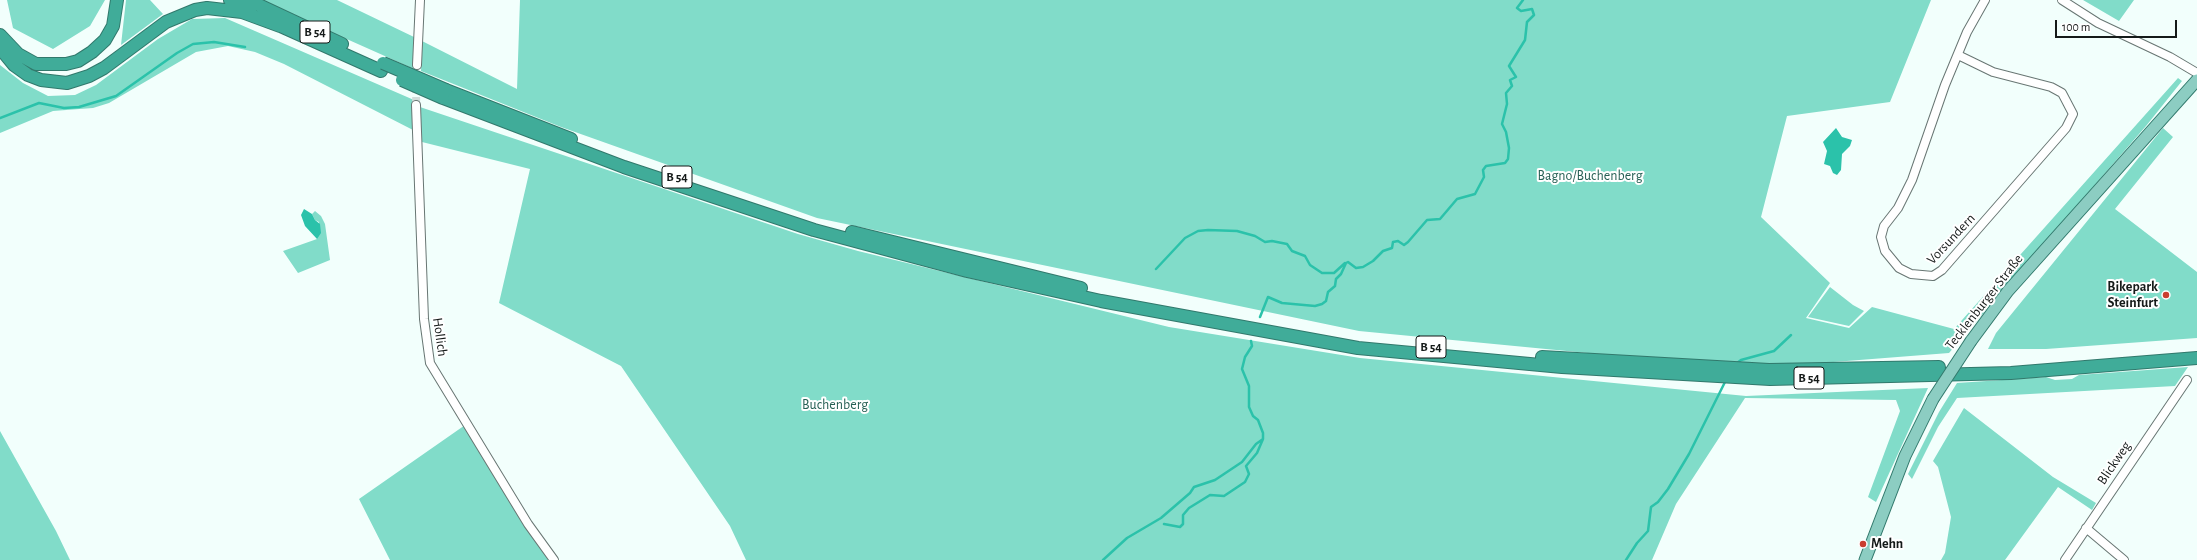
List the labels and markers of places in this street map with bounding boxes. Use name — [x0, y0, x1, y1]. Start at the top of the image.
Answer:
place label: Bikepark Steinfurt — [2107, 279, 2158, 312]
marker: Bikepark Steinfurt — [2161, 290, 2171, 300]
place label: Mehn — [1871, 536, 1903, 552]
marker: Mehn — [1858, 539, 1868, 549]

